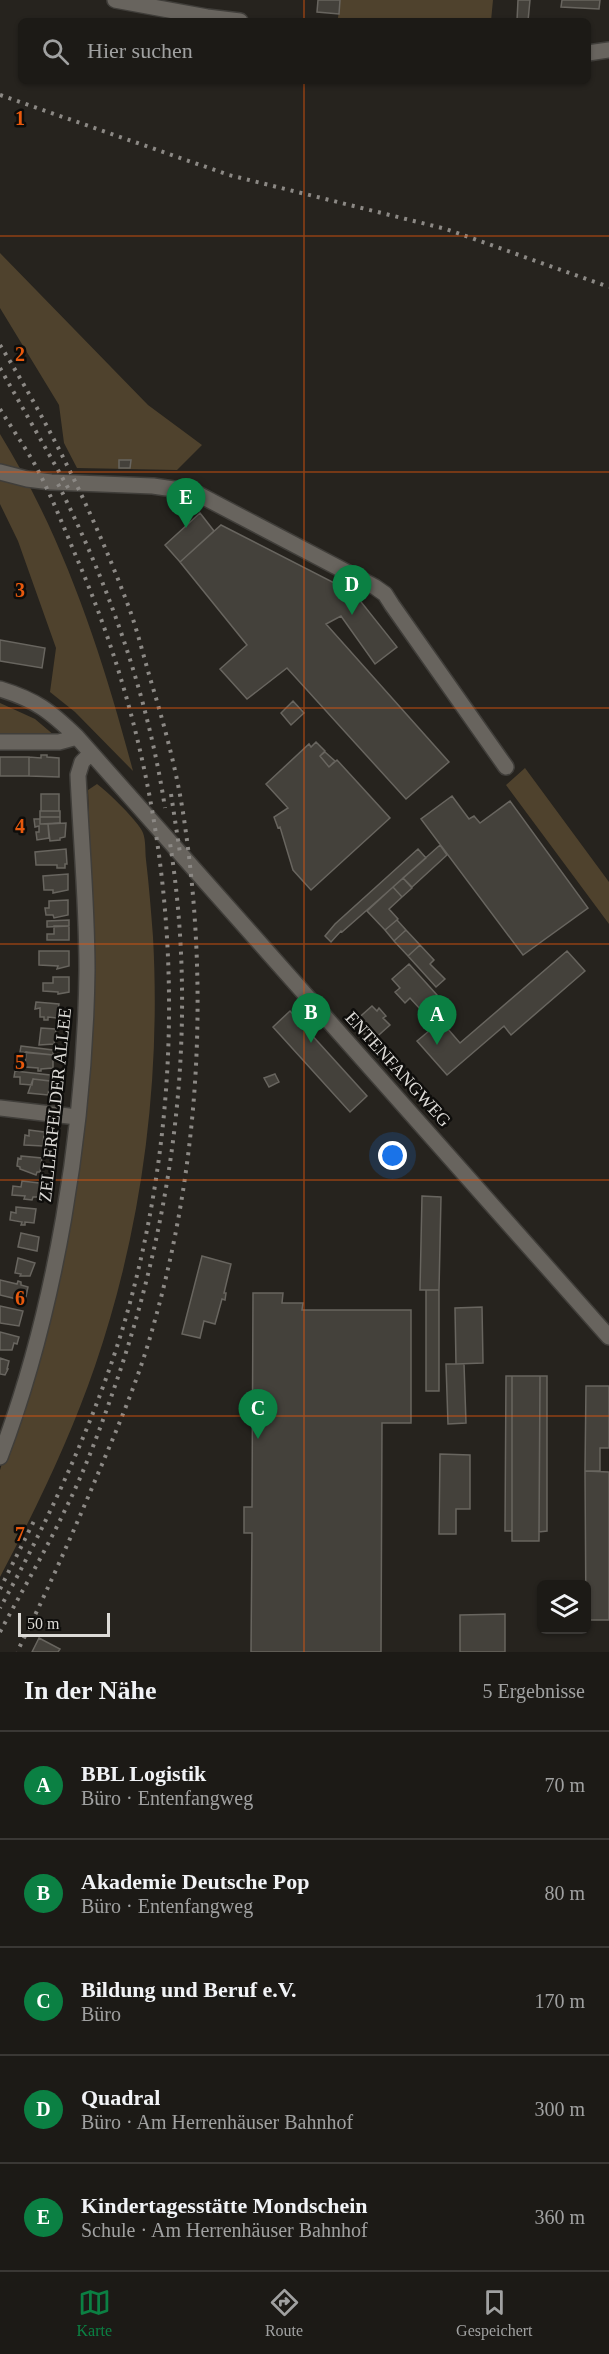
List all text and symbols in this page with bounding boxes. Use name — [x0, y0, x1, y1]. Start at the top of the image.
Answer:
search box — [18, 18, 591, 84]
icon: search — [39, 35, 72, 68]
text: Hier suchen — [87, 38, 193, 63]
text: 1 — [15, 107, 25, 129]
text: 2 — [15, 343, 25, 365]
pin: E — [166, 478, 206, 528]
pin: D — [332, 566, 372, 615]
text: 3 — [15, 579, 25, 601]
text: 4 — [15, 815, 25, 837]
pin: B — [292, 994, 330, 1043]
pin: A — [418, 996, 456, 1045]
street label: ZELLERFELDER ALLEE — [35, 1007, 75, 1203]
street label: ENTENFANGWEG — [341, 1007, 455, 1131]
text: 5 — [15, 1051, 25, 1073]
your location — [378, 1141, 407, 1170]
text: 6 — [15, 1287, 25, 1309]
pin: C — [238, 1390, 278, 1439]
text: 7 — [15, 1523, 25, 1545]
map controls — [537, 1580, 591, 1634]
button: layers — [537, 1580, 591, 1634]
scale bar — [18, 1610, 110, 1638]
text: 50 m — [27, 1615, 59, 1632]
text: In der Nähe — [24, 1676, 156, 1705]
text: 5 Ergebnisse — [483, 1680, 585, 1702]
text: BBL Logistik — [81, 1761, 206, 1786]
text: A — [36, 1774, 51, 1796]
text: 70 m — [544, 1774, 585, 1796]
text: Büro · Entenfangweg — [81, 1787, 253, 1809]
text: Akademie Deutsche Pop — [81, 1869, 310, 1894]
text: B — [37, 1882, 50, 1904]
text: 80 m — [544, 1882, 585, 1904]
text: Büro · Entenfangweg — [81, 1895, 253, 1917]
text: Bildung und Beruf e.V. — [81, 1977, 296, 2002]
text: C — [36, 1990, 51, 2012]
text: 170 m — [534, 1990, 585, 2012]
text: Büro — [81, 2003, 121, 2025]
text: Quadral — [81, 2085, 160, 2110]
text: D — [36, 2098, 51, 2120]
text: 300 m — [534, 2098, 585, 2120]
text: Büro · Am Herrenhäuser Bahnhof — [81, 2111, 353, 2133]
text: Kindertagesstätte Mondschein — [81, 2193, 368, 2218]
text: E — [37, 2206, 50, 2228]
text: 360 m — [534, 2206, 585, 2228]
text: Schule · Am Herrenhäuser Bahnhof — [81, 2219, 368, 2241]
tab: Karte — [76, 2286, 112, 2340]
tab: Route — [265, 2286, 303, 2340]
tab: Gespeichert — [456, 2286, 533, 2340]

